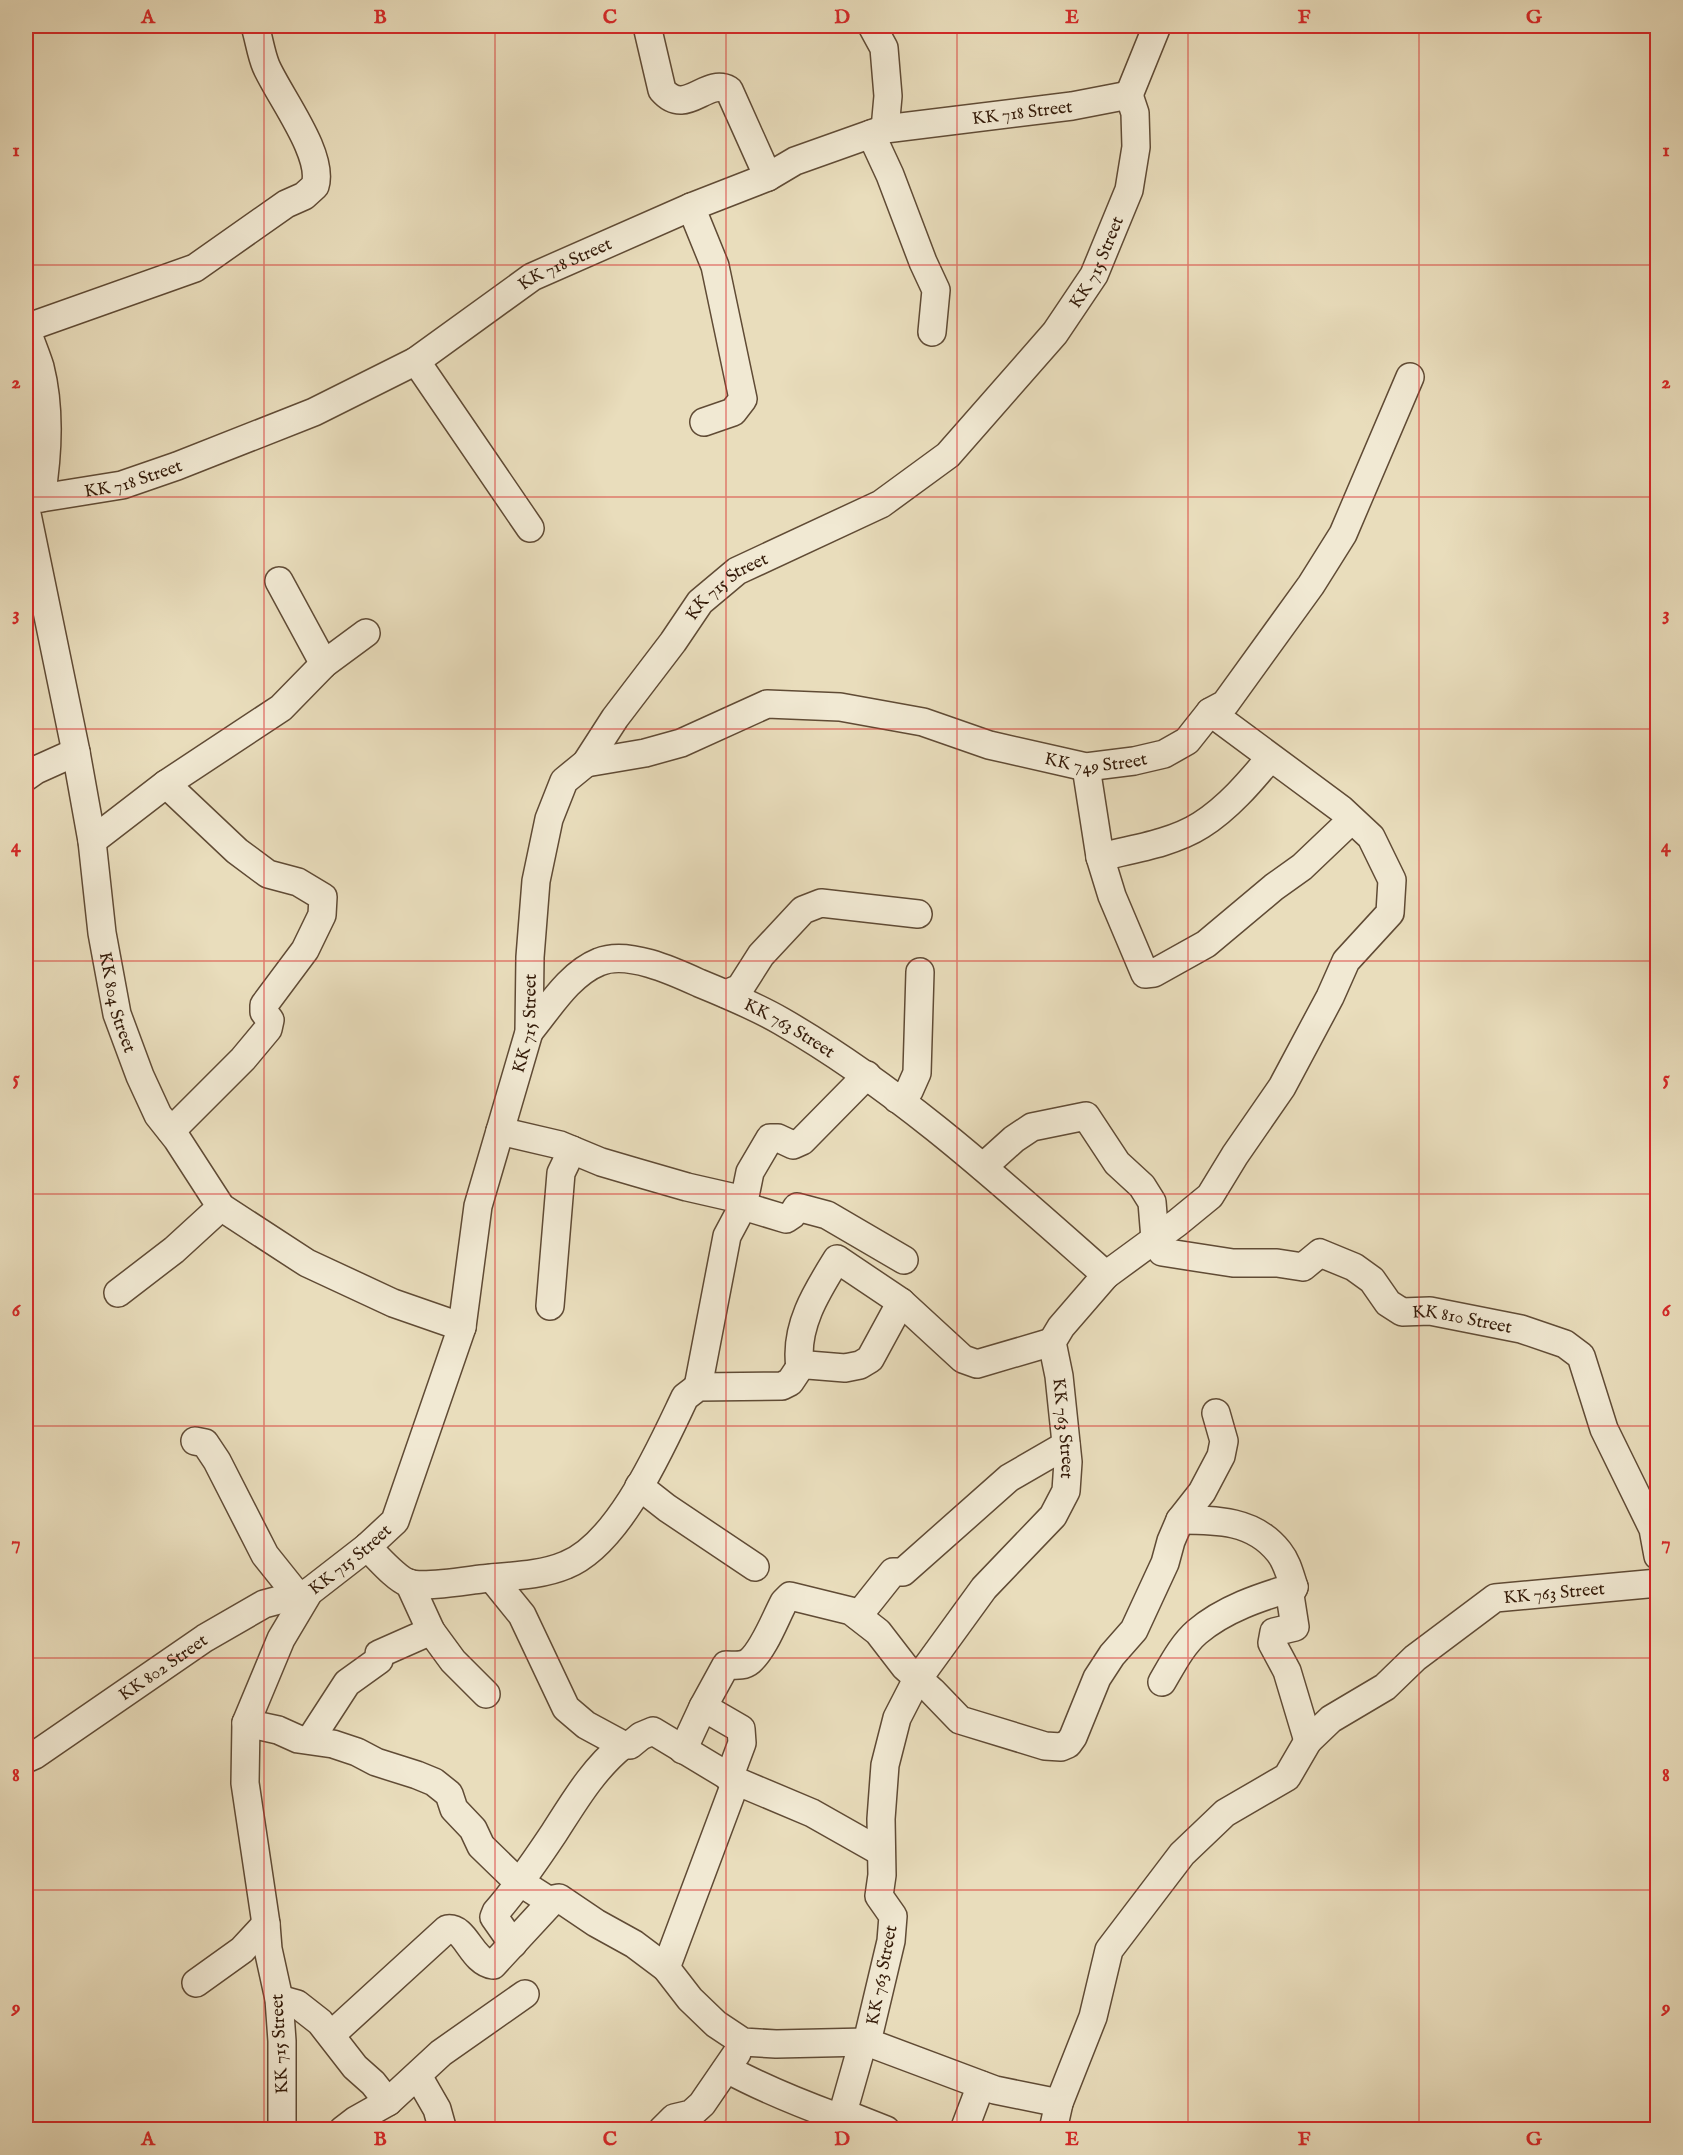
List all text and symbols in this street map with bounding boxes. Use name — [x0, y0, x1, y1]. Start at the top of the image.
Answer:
text: A — [140, 5, 156, 30]
text: B — [373, 5, 387, 30]
text: C — [603, 5, 617, 30]
text: D — [834, 5, 850, 30]
text: E — [1065, 5, 1079, 30]
text: F — [1298, 5, 1311, 30]
text: G — [1526, 5, 1543, 30]
street label: KK 718 Street — [971, 96, 1074, 131]
text: 1 — [12, 138, 20, 163]
text: 1 — [1662, 138, 1670, 163]
street label: KK 715 Street — [1065, 213, 1130, 313]
street label: KK 718 Street — [514, 233, 616, 296]
text: 2 — [11, 370, 21, 395]
text: 2 — [1661, 370, 1671, 395]
street label: KK 718 Street — [83, 455, 186, 504]
street label: KK 715 Street — [681, 548, 772, 625]
text: 3 — [12, 602, 20, 627]
text: 3 — [1662, 602, 1670, 627]
street label: KK 749 Street — [1042, 748, 1150, 780]
text: 4 — [11, 834, 22, 859]
text: 4 — [1661, 834, 1672, 859]
street label: KK 804 Street — [93, 950, 140, 1056]
street label: KK 715 Street — [508, 974, 543, 1076]
street label: KK 763 Street — [740, 994, 839, 1064]
text: 5 — [12, 1066, 20, 1091]
text: 5 — [1662, 1066, 1670, 1091]
text: 6 — [12, 1298, 22, 1323]
text: 6 — [1662, 1298, 1672, 1323]
street label: KK 810 Street — [1412, 1300, 1514, 1340]
street label: KK 763 Street — [1046, 1377, 1078, 1479]
street label: KK 715 Street — [305, 1520, 397, 1601]
text: 7 — [11, 1531, 21, 1556]
text: 7 — [1661, 1531, 1671, 1556]
street label: KK 763 Street — [1503, 1578, 1606, 1610]
street label: KK 802 Street — [115, 1630, 213, 1707]
text: 8 — [12, 1763, 20, 1788]
text: 8 — [1662, 1763, 1670, 1788]
street label: KK 763 Street — [862, 1923, 903, 2027]
street label: KK 715 Street — [266, 1993, 295, 2095]
text: 9 — [11, 1995, 21, 2020]
text: 9 — [1661, 1995, 1671, 2020]
text: A — [140, 2127, 156, 2152]
text: B — [373, 2127, 387, 2152]
text: C — [603, 2127, 617, 2152]
text: D — [834, 2127, 850, 2152]
text: E — [1065, 2127, 1079, 2152]
text: F — [1298, 2127, 1311, 2152]
text: G — [1526, 2127, 1543, 2152]

